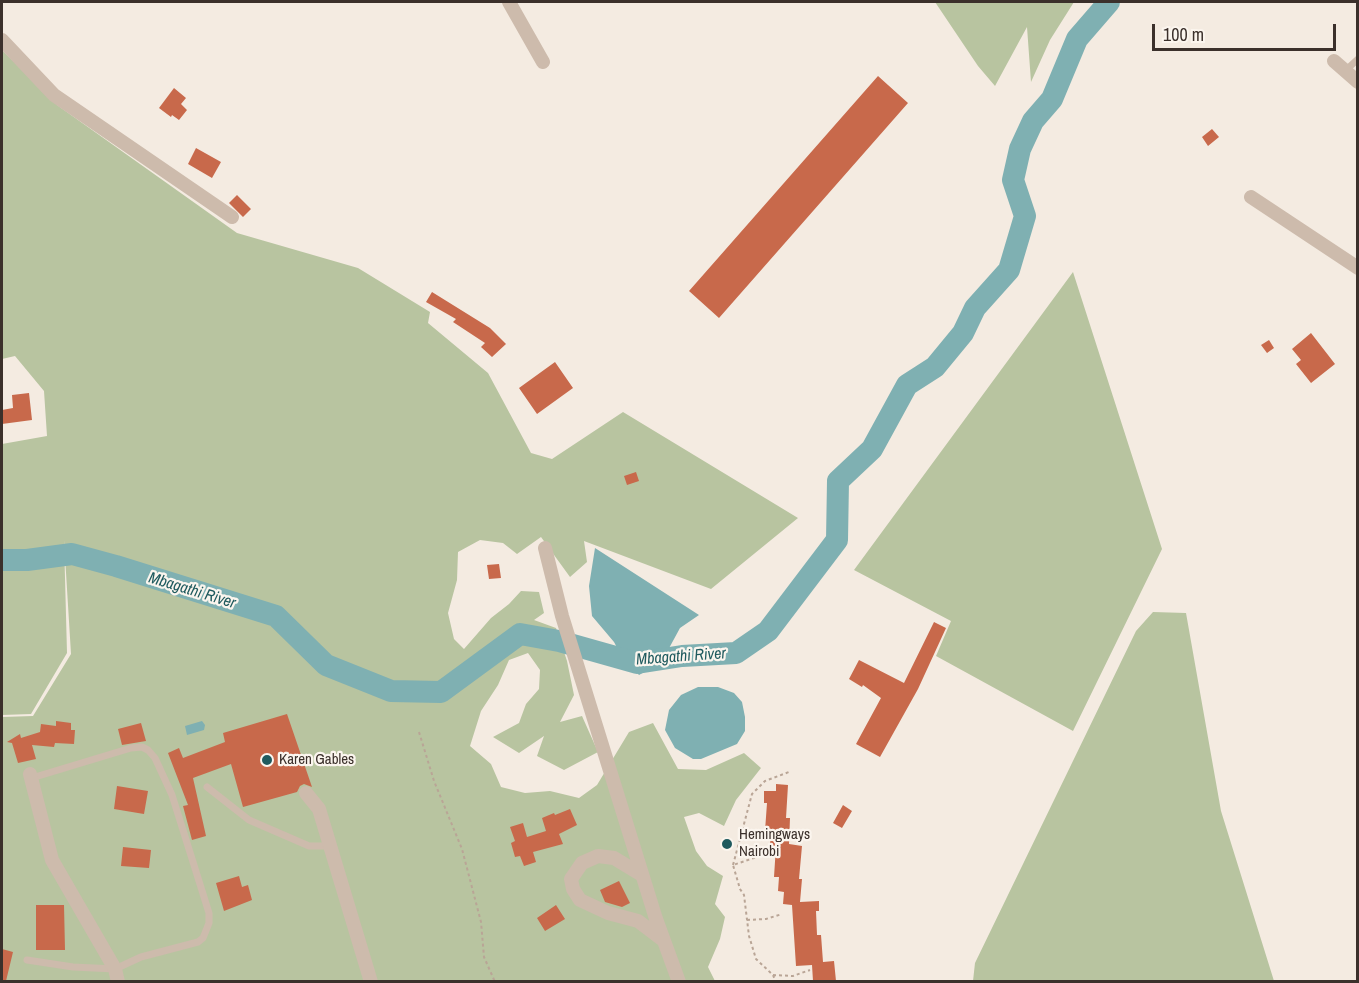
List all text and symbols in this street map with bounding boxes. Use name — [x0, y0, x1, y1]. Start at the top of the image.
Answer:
scale bar — [1155, 12, 1340, 50]
text: 100 m — [1163, 22, 1204, 47]
water label: Mbagathi River — [146, 569, 238, 613]
water label: Mbagathi River — [636, 644, 726, 670]
place label: Karen Gables — [279, 751, 354, 769]
marker: Karen Gables — [260, 753, 274, 767]
place label: Hemingways Nairobi — [739, 826, 810, 861]
marker: Hemingways Nairobi — [720, 837, 734, 851]

